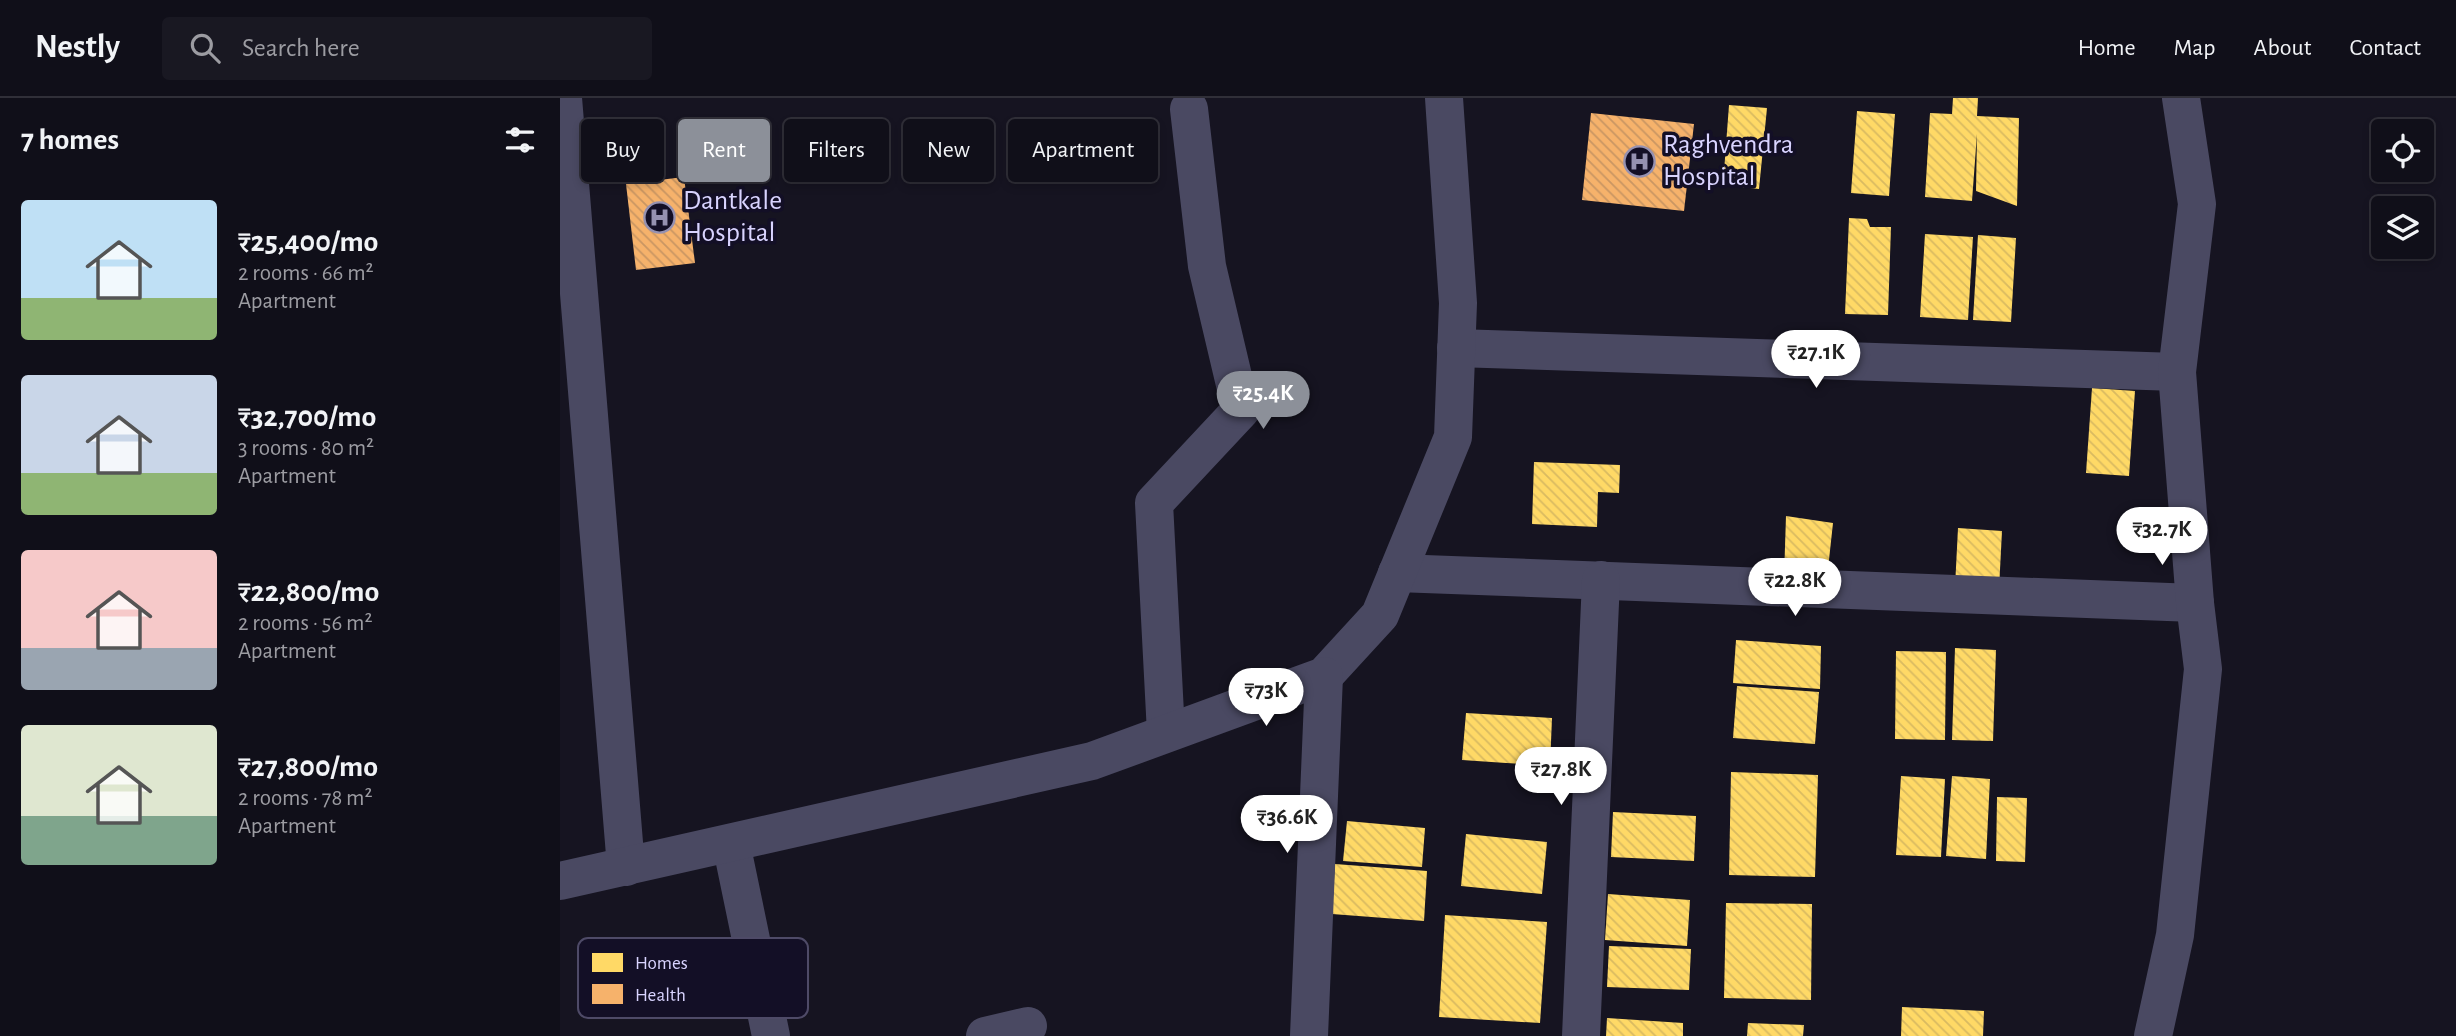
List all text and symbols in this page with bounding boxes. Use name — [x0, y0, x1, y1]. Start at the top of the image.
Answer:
search box — [162, 17, 652, 80]
icon: search — [186, 29, 224, 67]
text: Nestly — [35, 31, 120, 64]
text: Search here — [242, 35, 360, 61]
text: Home — [2078, 36, 2136, 60]
text: Map — [2174, 36, 2216, 60]
text: About — [2254, 36, 2311, 60]
text: Contact — [2349, 36, 2421, 60]
chip: Buy — [581, 119, 664, 182]
chip: Rent — [678, 119, 770, 182]
chip: Filters — [784, 119, 889, 182]
chip: New — [903, 119, 994, 182]
chip: Apartment — [1008, 119, 1158, 182]
map controls — [2371, 119, 2434, 259]
button: locate — [2371, 119, 2434, 182]
icon: filters — [501, 121, 539, 159]
text: 7 homes — [21, 125, 119, 155]
place label: Raghvendra Hospital — [1663, 131, 1794, 191]
hospital icon: Raghvendra Hospital — [1623, 144, 1657, 178]
place label: Dantkale Hospital — [683, 187, 782, 247]
button: layers — [2371, 196, 2434, 259]
hospital icon: Dantkale Hospital — [643, 200, 677, 234]
text: ₹25,400/mo — [238, 227, 378, 257]
icon: home — [77, 228, 161, 312]
text: 2 rooms · 66 m² — [238, 262, 374, 285]
text: Apartment — [238, 290, 336, 313]
pin: ₹27.1K — [1759, 330, 1873, 390]
text: ₹27.1K — [1787, 341, 1845, 364]
pin: ₹25.4K — [1206, 372, 1320, 431]
text: ₹25.4K — [1233, 382, 1293, 405]
text: ₹32,700/mo — [238, 402, 376, 432]
icon: home — [77, 403, 161, 487]
text: 3 rooms · 80 m² — [238, 437, 374, 460]
text: Apartment — [238, 465, 336, 488]
pin: ₹32.7K — [2105, 508, 2219, 567]
text: ₹32.7K — [2132, 518, 2192, 541]
pin: ₹22.8K — [1738, 559, 1852, 618]
text: ₹22.8K — [1764, 569, 1826, 592]
text: ₹22,800/mo — [238, 577, 379, 607]
icon: home — [77, 578, 161, 662]
text: 2 rooms · 56 m² — [238, 612, 372, 635]
text: Apartment — [238, 640, 336, 663]
pin: ₹73K — [1225, 668, 1307, 728]
text: ₹73K — [1245, 679, 1287, 702]
pin: ₹27.8K — [1504, 748, 1618, 807]
text: ₹27,800/mo — [238, 752, 378, 782]
icon: home — [77, 753, 161, 837]
text: ₹27.8K — [1531, 758, 1591, 781]
text: 2 rooms · 78 m² — [238, 787, 373, 810]
pin: ₹36.6K — [1230, 796, 1344, 855]
text: ₹36.6K — [1257, 806, 1317, 829]
text: Apartment — [238, 815, 336, 838]
legend — [578, 938, 808, 1018]
text: Homes — [635, 954, 688, 973]
text: Health — [635, 986, 686, 1005]

